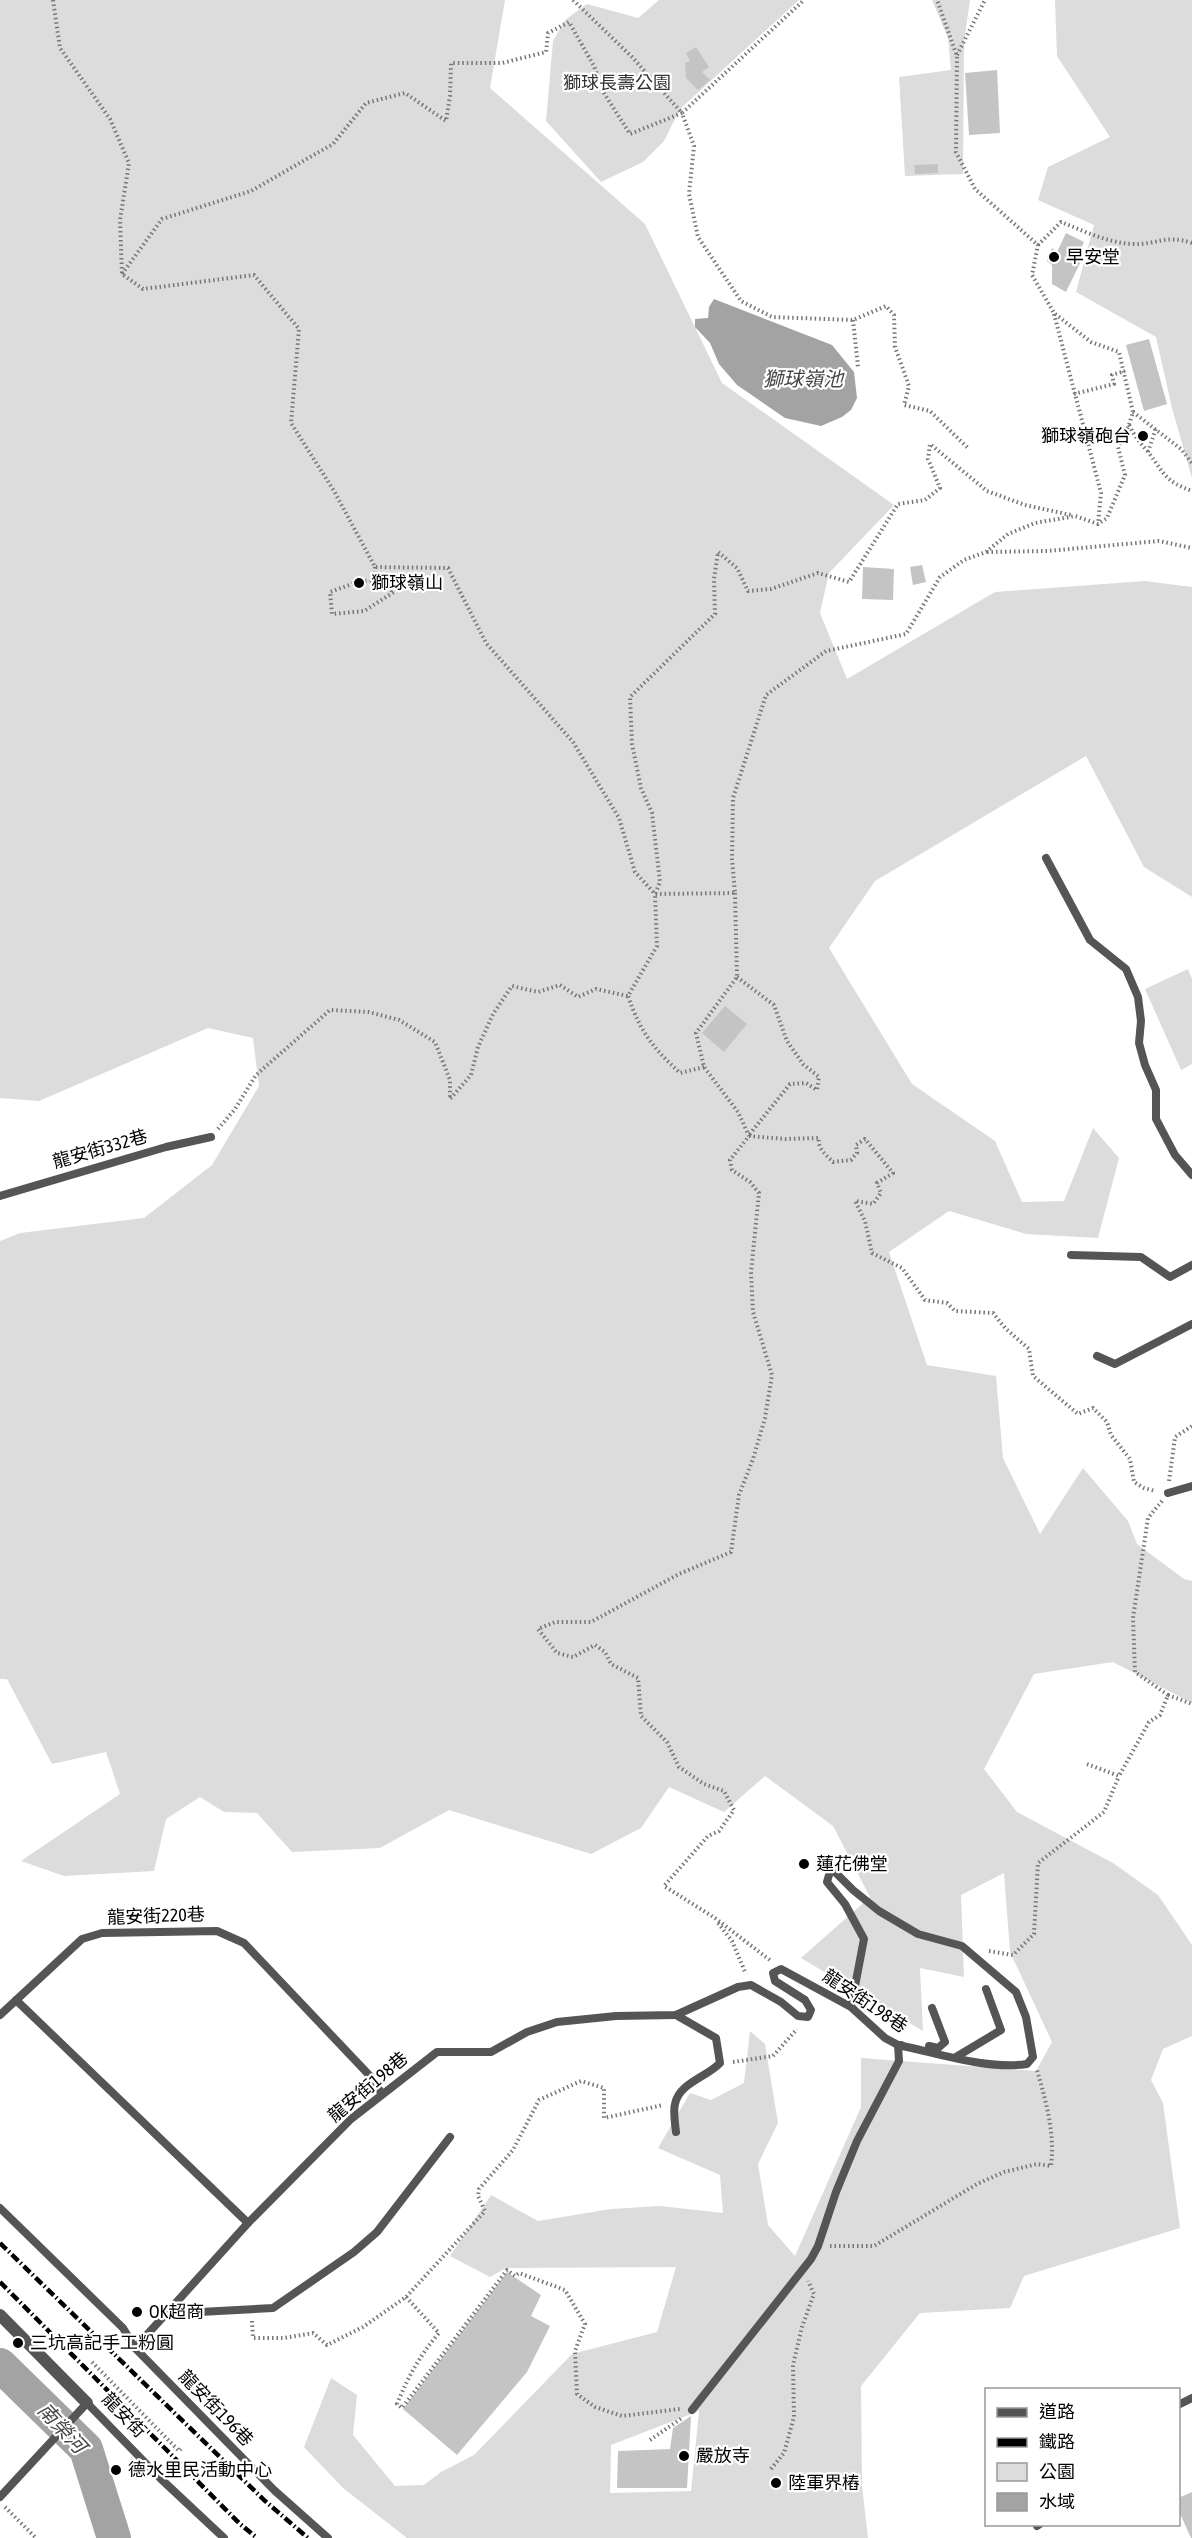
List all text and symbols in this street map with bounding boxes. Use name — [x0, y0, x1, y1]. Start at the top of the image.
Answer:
park label: 獅球長壽公園 — [563, 72, 671, 93]
place label: 早安堂 — [1066, 246, 1120, 267]
marker: 早安堂 — [1047, 250, 1061, 264]
water label: 獅球嶺池 — [763, 367, 845, 390]
place label: 獅球嶺砲台 — [1041, 425, 1131, 446]
marker: 獅球嶺砲台 — [1136, 429, 1150, 443]
place label: 獅球嶺山 — [371, 572, 443, 593]
marker: 獅球嶺山 — [352, 576, 366, 590]
street label: 龍安街332巷 — [50, 1125, 150, 1172]
place label: 蓮花佛堂 — [816, 1853, 888, 1874]
marker: 蓮花佛堂 — [797, 1857, 811, 1871]
street label: 龍安街220巷 — [107, 1903, 205, 1928]
street label: 龍安街198巷 — [819, 1965, 912, 2037]
street label: 龍安街198巷 — [324, 2047, 412, 2126]
place label: OK超商 — [149, 2301, 204, 2322]
marker: OK超商 — [130, 2305, 144, 2319]
place label: 三坑高記手工粉圓 — [30, 2332, 174, 2353]
marker: 三坑高記手工粉圓 — [11, 2336, 25, 2350]
street label: 龍安街196巷 — [175, 2365, 258, 2450]
street label: 龍安街 — [98, 2388, 151, 2441]
legend — [985, 2388, 1180, 2526]
water label: 南榮河 — [33, 2398, 94, 2460]
text: 道路 — [1039, 2401, 1075, 2422]
text: 鐵路 — [1039, 2431, 1075, 2452]
place label: 嚴放寺 — [696, 2445, 750, 2466]
marker: 嚴放寺 — [677, 2449, 691, 2463]
place label: 德水里民活動中心 — [128, 2459, 272, 2480]
text: 公園 — [1039, 2461, 1075, 2482]
marker: 德水里民活動中心 — [109, 2463, 123, 2477]
place label: 陸軍界樁 — [788, 2472, 860, 2493]
marker: 陸軍界樁 — [769, 2476, 783, 2490]
text: 水域 — [1039, 2491, 1075, 2512]

